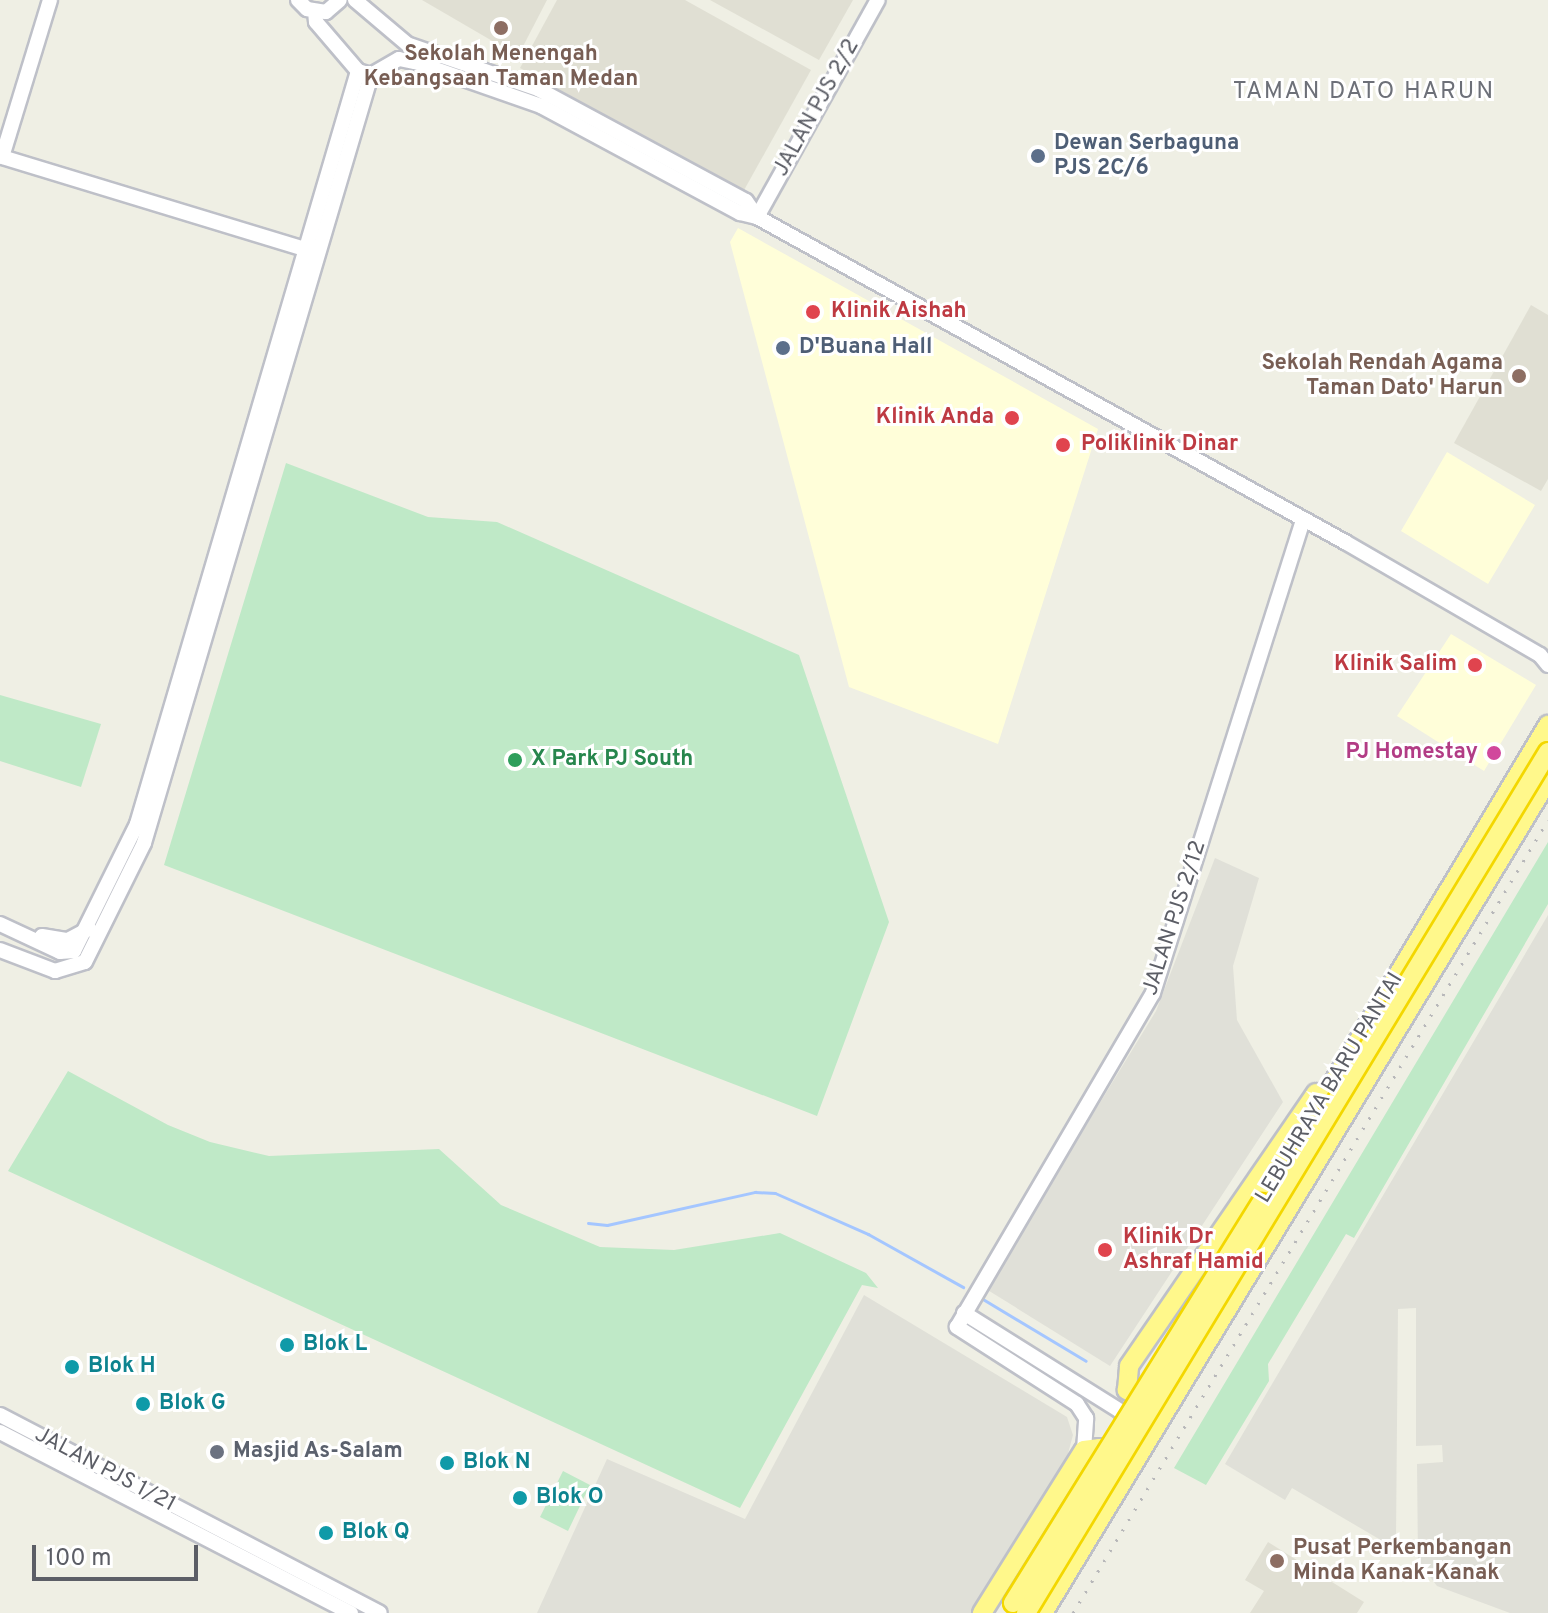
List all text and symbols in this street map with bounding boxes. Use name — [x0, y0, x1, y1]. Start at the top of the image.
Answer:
marker: Sekolah Menengah Kebangsaan Taman Medan — [492, 19, 510, 37]
street label: JALAN PJS 2/2 — [768, 35, 866, 181]
place label: Sekolah Menengah Kebangsaan Taman Medan — [364, 41, 638, 92]
district label: TAMAN DATO HARUN — [1233, 79, 1495, 107]
place label: Dewan Serbaguna PJS 2C/6 — [1054, 130, 1239, 182]
marker: Dewan Serbaguna PJS 2C/6 — [1029, 147, 1047, 165]
place label: Klinik Aishah — [831, 299, 967, 325]
marker: Klinik Aishah — [802, 301, 824, 323]
place label: D'Buana Hall — [799, 335, 932, 361]
marker: D'Buana Hall — [774, 339, 792, 357]
place label: Sekolah Rendah Agama Taman Dato' Harun — [1261, 350, 1503, 402]
marker: Sekolah Rendah Agama Taman Dato' Harun — [1510, 367, 1528, 385]
place label: Klinik Anda — [875, 405, 994, 431]
marker: Klinik Anda — [1001, 407, 1023, 429]
place label: Poliklinik Dinar — [1081, 432, 1238, 458]
marker: Poliklinik Dinar — [1052, 434, 1074, 456]
place label: Klinik Salim — [1334, 652, 1457, 678]
marker: Klinik Salim — [1464, 654, 1486, 676]
place label: PJ Homestay — [1346, 740, 1478, 766]
marker: PJ Homestay — [1485, 744, 1503, 762]
place label: X Park PJ South — [531, 747, 693, 773]
marker: X Park PJ South — [506, 751, 524, 769]
street label: JALAN PJS 2/12 — [1138, 837, 1212, 999]
street label: LEBUHRAYA BARU PANTAI — [1250, 968, 1410, 1208]
place label: Klinik Dr Ashraf Hamid — [1123, 1224, 1264, 1276]
marker: Klinik Dr Ashraf Hamid — [1094, 1239, 1116, 1261]
place label: Blok L — [303, 1332, 367, 1358]
marker: Blok L — [278, 1336, 296, 1354]
place label: Blok H — [88, 1354, 156, 1380]
marker: Blok H — [63, 1358, 81, 1376]
place label: Blok G — [159, 1391, 226, 1417]
marker: Blok G — [134, 1395, 152, 1413]
street label: JALAN PJS 1/21 — [30, 1422, 180, 1518]
place label: Masjid As-Salam — [233, 1439, 404, 1465]
marker: Masjid As-Salam — [208, 1443, 226, 1461]
place label: Blok N — [463, 1450, 531, 1476]
marker: Blok N — [438, 1454, 456, 1472]
place label: Blok O — [536, 1485, 604, 1511]
marker: Blok O — [511, 1489, 529, 1507]
place label: Blok Q — [342, 1520, 410, 1546]
marker: Blok Q — [317, 1524, 335, 1542]
scale bar — [36, 1529, 202, 1579]
place label: Pusat Perkembangan Minda Kanak-Kanak — [1293, 1535, 1512, 1586]
text: 100 m — [46, 1544, 112, 1574]
marker: Pusat Perkembangan Minda Kanak-Kanak — [1268, 1552, 1286, 1570]

